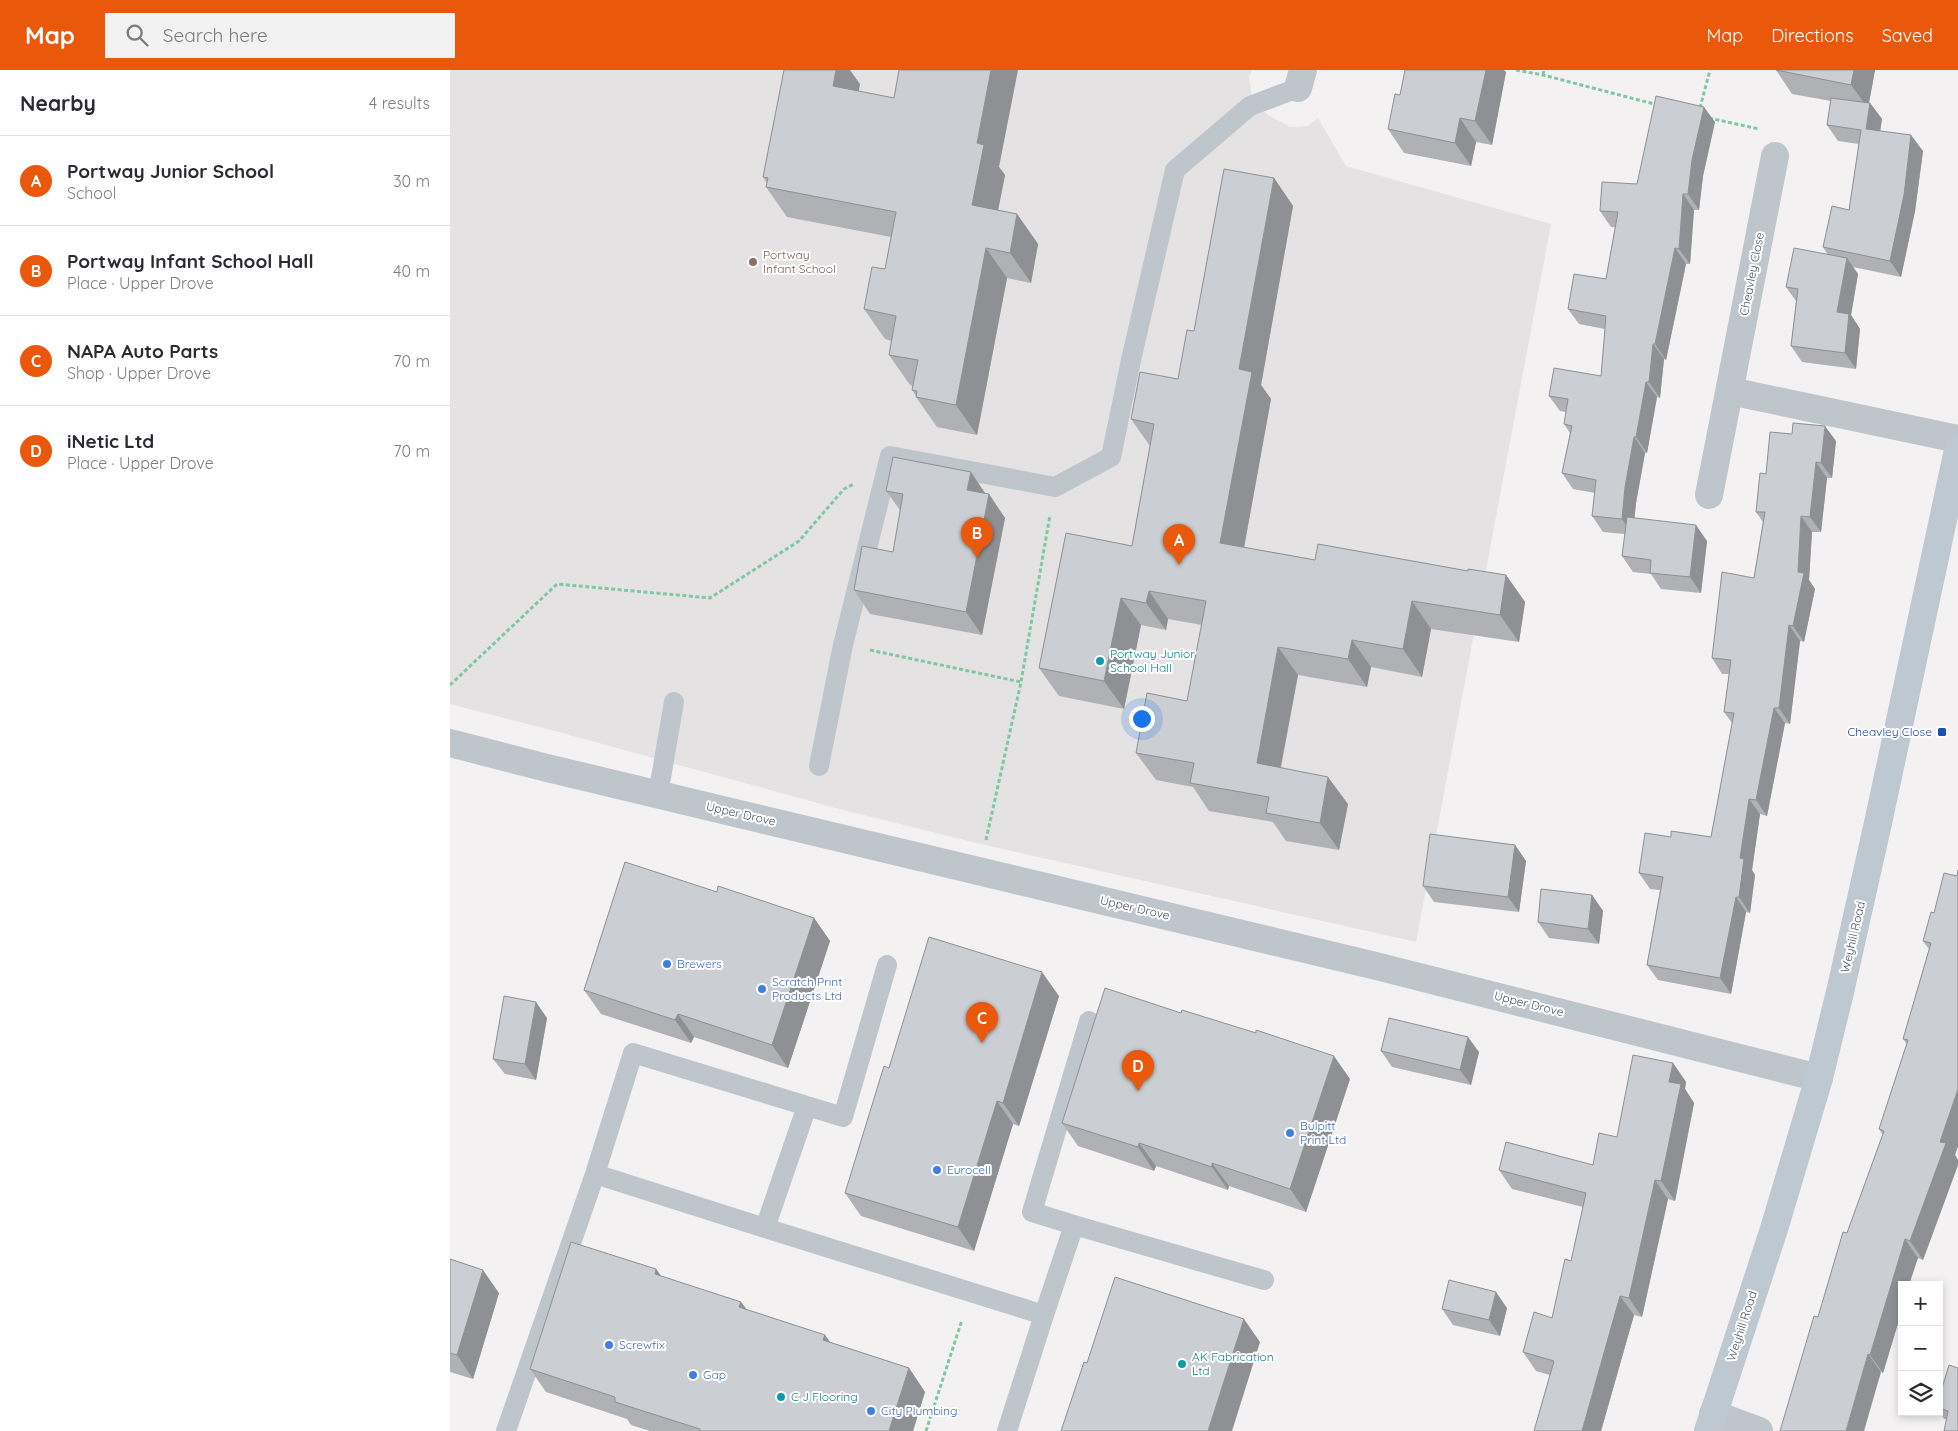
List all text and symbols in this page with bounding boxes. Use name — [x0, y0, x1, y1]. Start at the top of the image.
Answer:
search box — [105, 13, 455, 58]
text: Map — [25, 20, 75, 50]
icon: search — [123, 21, 151, 49]
text: Search here — [163, 23, 268, 47]
text: Map — [1706, 24, 1743, 47]
text: Directions — [1771, 24, 1854, 47]
text: Saved — [1882, 24, 1933, 47]
text: Nearby — [20, 90, 96, 116]
text: 4 results — [369, 93, 430, 113]
text: Portway Junior School — [67, 159, 274, 183]
text: A — [31, 171, 41, 191]
text: 30 m — [393, 171, 430, 191]
text: School — [67, 183, 116, 203]
street label: Cheavley Close — [1736, 231, 1767, 317]
place label: Portway Infant School — [763, 247, 836, 276]
text: Portway Infant School Hall — [67, 249, 314, 273]
marker: Portway Infant School — [747, 256, 759, 268]
text: B — [31, 261, 41, 281]
text: 40 m — [393, 261, 430, 281]
text: Place · Upper Drove — [67, 273, 214, 293]
text: NAPA Auto Parts — [67, 339, 218, 363]
text: C — [31, 351, 41, 371]
text: 70 m — [393, 351, 430, 371]
text: Shop · Upper Drove — [67, 363, 211, 383]
text: iNetic Ltd — [67, 429, 154, 453]
text: D — [30, 441, 42, 461]
text: 70 m — [393, 441, 430, 461]
text: Place · Upper Drove — [67, 453, 214, 473]
pin: B — [961, 517, 993, 558]
pin: A — [1163, 524, 1195, 565]
place label: Portway Junior School Hall — [1110, 646, 1195, 675]
marker: Portway Junior School Hall — [1094, 655, 1106, 667]
your location — [1129, 706, 1155, 732]
place label: Cheavley Close — [1847, 724, 1932, 739]
marker: Cheavley Close — [1936, 726, 1948, 738]
street label: Upper Drove — [705, 798, 778, 829]
street label: Upper Drove — [1099, 892, 1172, 923]
street label: Weyhill Road — [1837, 900, 1868, 974]
place label: Brewers — [677, 956, 722, 971]
marker: Brewers — [661, 958, 673, 970]
place label: Scratch Print Products Ltd — [772, 974, 842, 1003]
marker: Scratch Print Products Ltd — [756, 983, 768, 995]
street label: Upper Drove — [1493, 988, 1566, 1019]
pin: C — [966, 1002, 998, 1043]
pin: D — [1122, 1050, 1154, 1091]
place label: Bulpitt Print Ltd — [1300, 1118, 1346, 1147]
marker: Bulpitt Print Ltd — [1284, 1127, 1296, 1139]
place label: Eurocell — [947, 1162, 991, 1177]
marker: Eurocell — [931, 1164, 943, 1176]
map controls — [1898, 1281, 1943, 1416]
button: + — [1898, 1281, 1943, 1326]
street label: Weyhill Road — [1723, 1289, 1760, 1363]
button: − — [1898, 1326, 1943, 1371]
place label: Screwfix — [619, 1337, 665, 1352]
marker: Screwfix — [603, 1339, 615, 1351]
place label: AK Fabrication Ltd — [1192, 1349, 1274, 1378]
marker: AK Fabrication Ltd — [1176, 1358, 1188, 1370]
place label: Gap — [703, 1367, 726, 1382]
marker: Gap — [687, 1369, 699, 1381]
button: layers — [1898, 1371, 1943, 1416]
place label: C J Flooring — [791, 1389, 858, 1404]
marker: C J Flooring — [775, 1391, 787, 1403]
place label: City Plumbing — [881, 1403, 957, 1418]
marker: City Plumbing — [865, 1405, 877, 1417]

